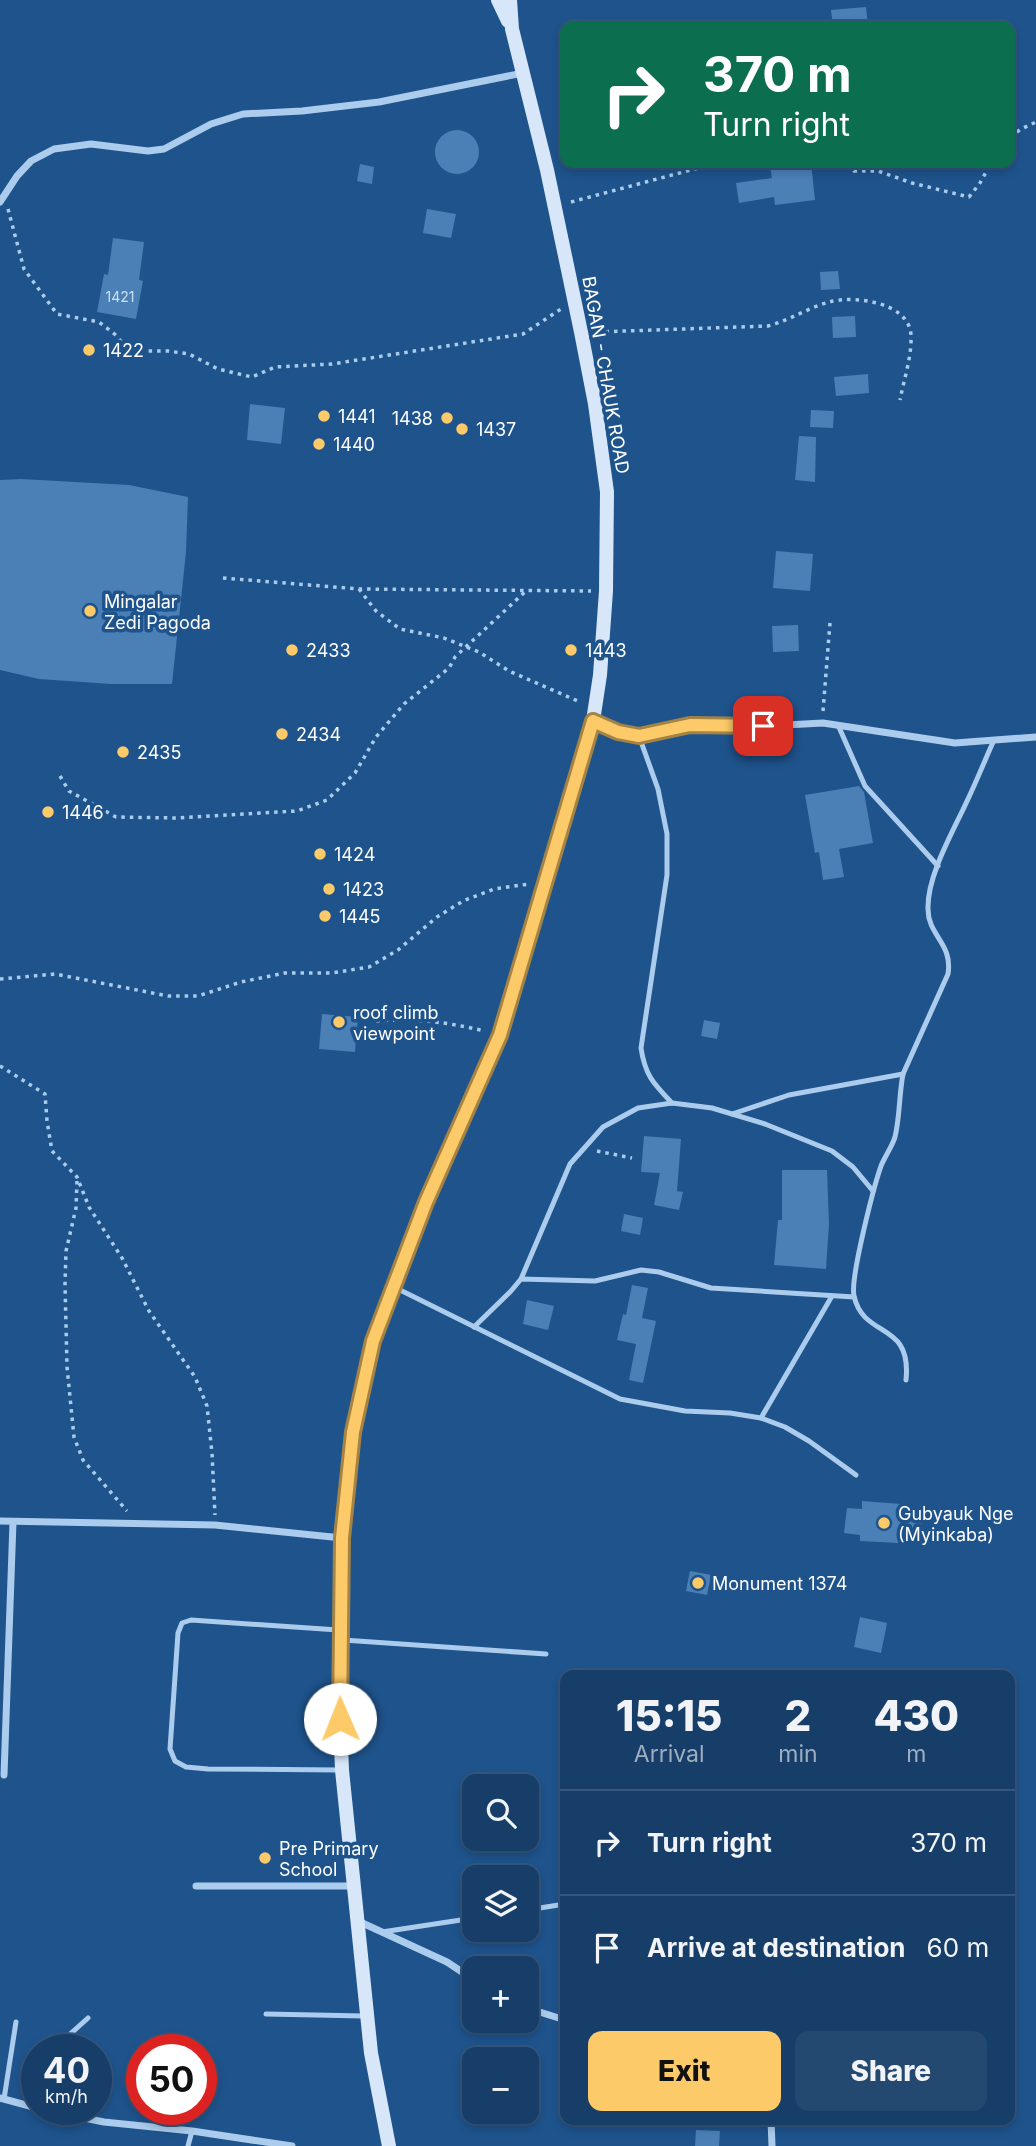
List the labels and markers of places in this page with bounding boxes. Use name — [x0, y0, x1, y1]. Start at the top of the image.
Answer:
place label: 1422 — [103, 340, 144, 361]
marker: 1422 — [81, 342, 97, 358]
place label: 1441 — [338, 406, 376, 427]
marker: 1441 — [316, 408, 332, 424]
place label: 1438 — [392, 408, 433, 429]
marker: 1438 — [439, 410, 455, 426]
place label: 1437 — [476, 419, 516, 440]
marker: 1437 — [454, 421, 470, 437]
place label: 1440 — [333, 434, 375, 455]
marker: 1440 — [311, 436, 327, 452]
place label: Mingalar Zedi Pagoda — [104, 591, 211, 633]
marker: Mingalar Zedi Pagoda — [82, 603, 98, 619]
place label: 2433 — [306, 640, 351, 661]
place label: 1443 — [585, 640, 627, 661]
marker: 2433 — [284, 642, 300, 658]
marker: 1443 — [563, 642, 579, 658]
pin — [733, 696, 793, 756]
place label: 2434 — [296, 724, 341, 745]
marker: 2434 — [274, 726, 290, 742]
place label: 2435 — [137, 742, 181, 763]
marker: 2435 — [115, 744, 131, 760]
place label: 1446 — [62, 802, 104, 823]
marker: 1446 — [40, 804, 56, 820]
place label: 1424 — [334, 844, 375, 865]
marker: 1424 — [312, 846, 328, 862]
place label: 1423 — [343, 879, 384, 900]
marker: 1423 — [321, 881, 337, 897]
place label: 1445 — [339, 906, 381, 927]
marker: 1445 — [317, 908, 333, 924]
place label: roof climb viewpoint — [353, 1002, 439, 1044]
marker: roof climb viewpoint — [331, 1014, 347, 1030]
place label: Gubyauk Nge (Myinkaba) — [898, 1503, 1014, 1545]
marker: Gubyauk Nge (Myinkaba) — [876, 1515, 892, 1531]
place label: Monument 1374 — [712, 1573, 847, 1594]
marker: Monument 1374 — [690, 1575, 706, 1591]
place label: Pre Primary School — [279, 1838, 379, 1880]
marker: Pre Primary School — [257, 1850, 273, 1866]

